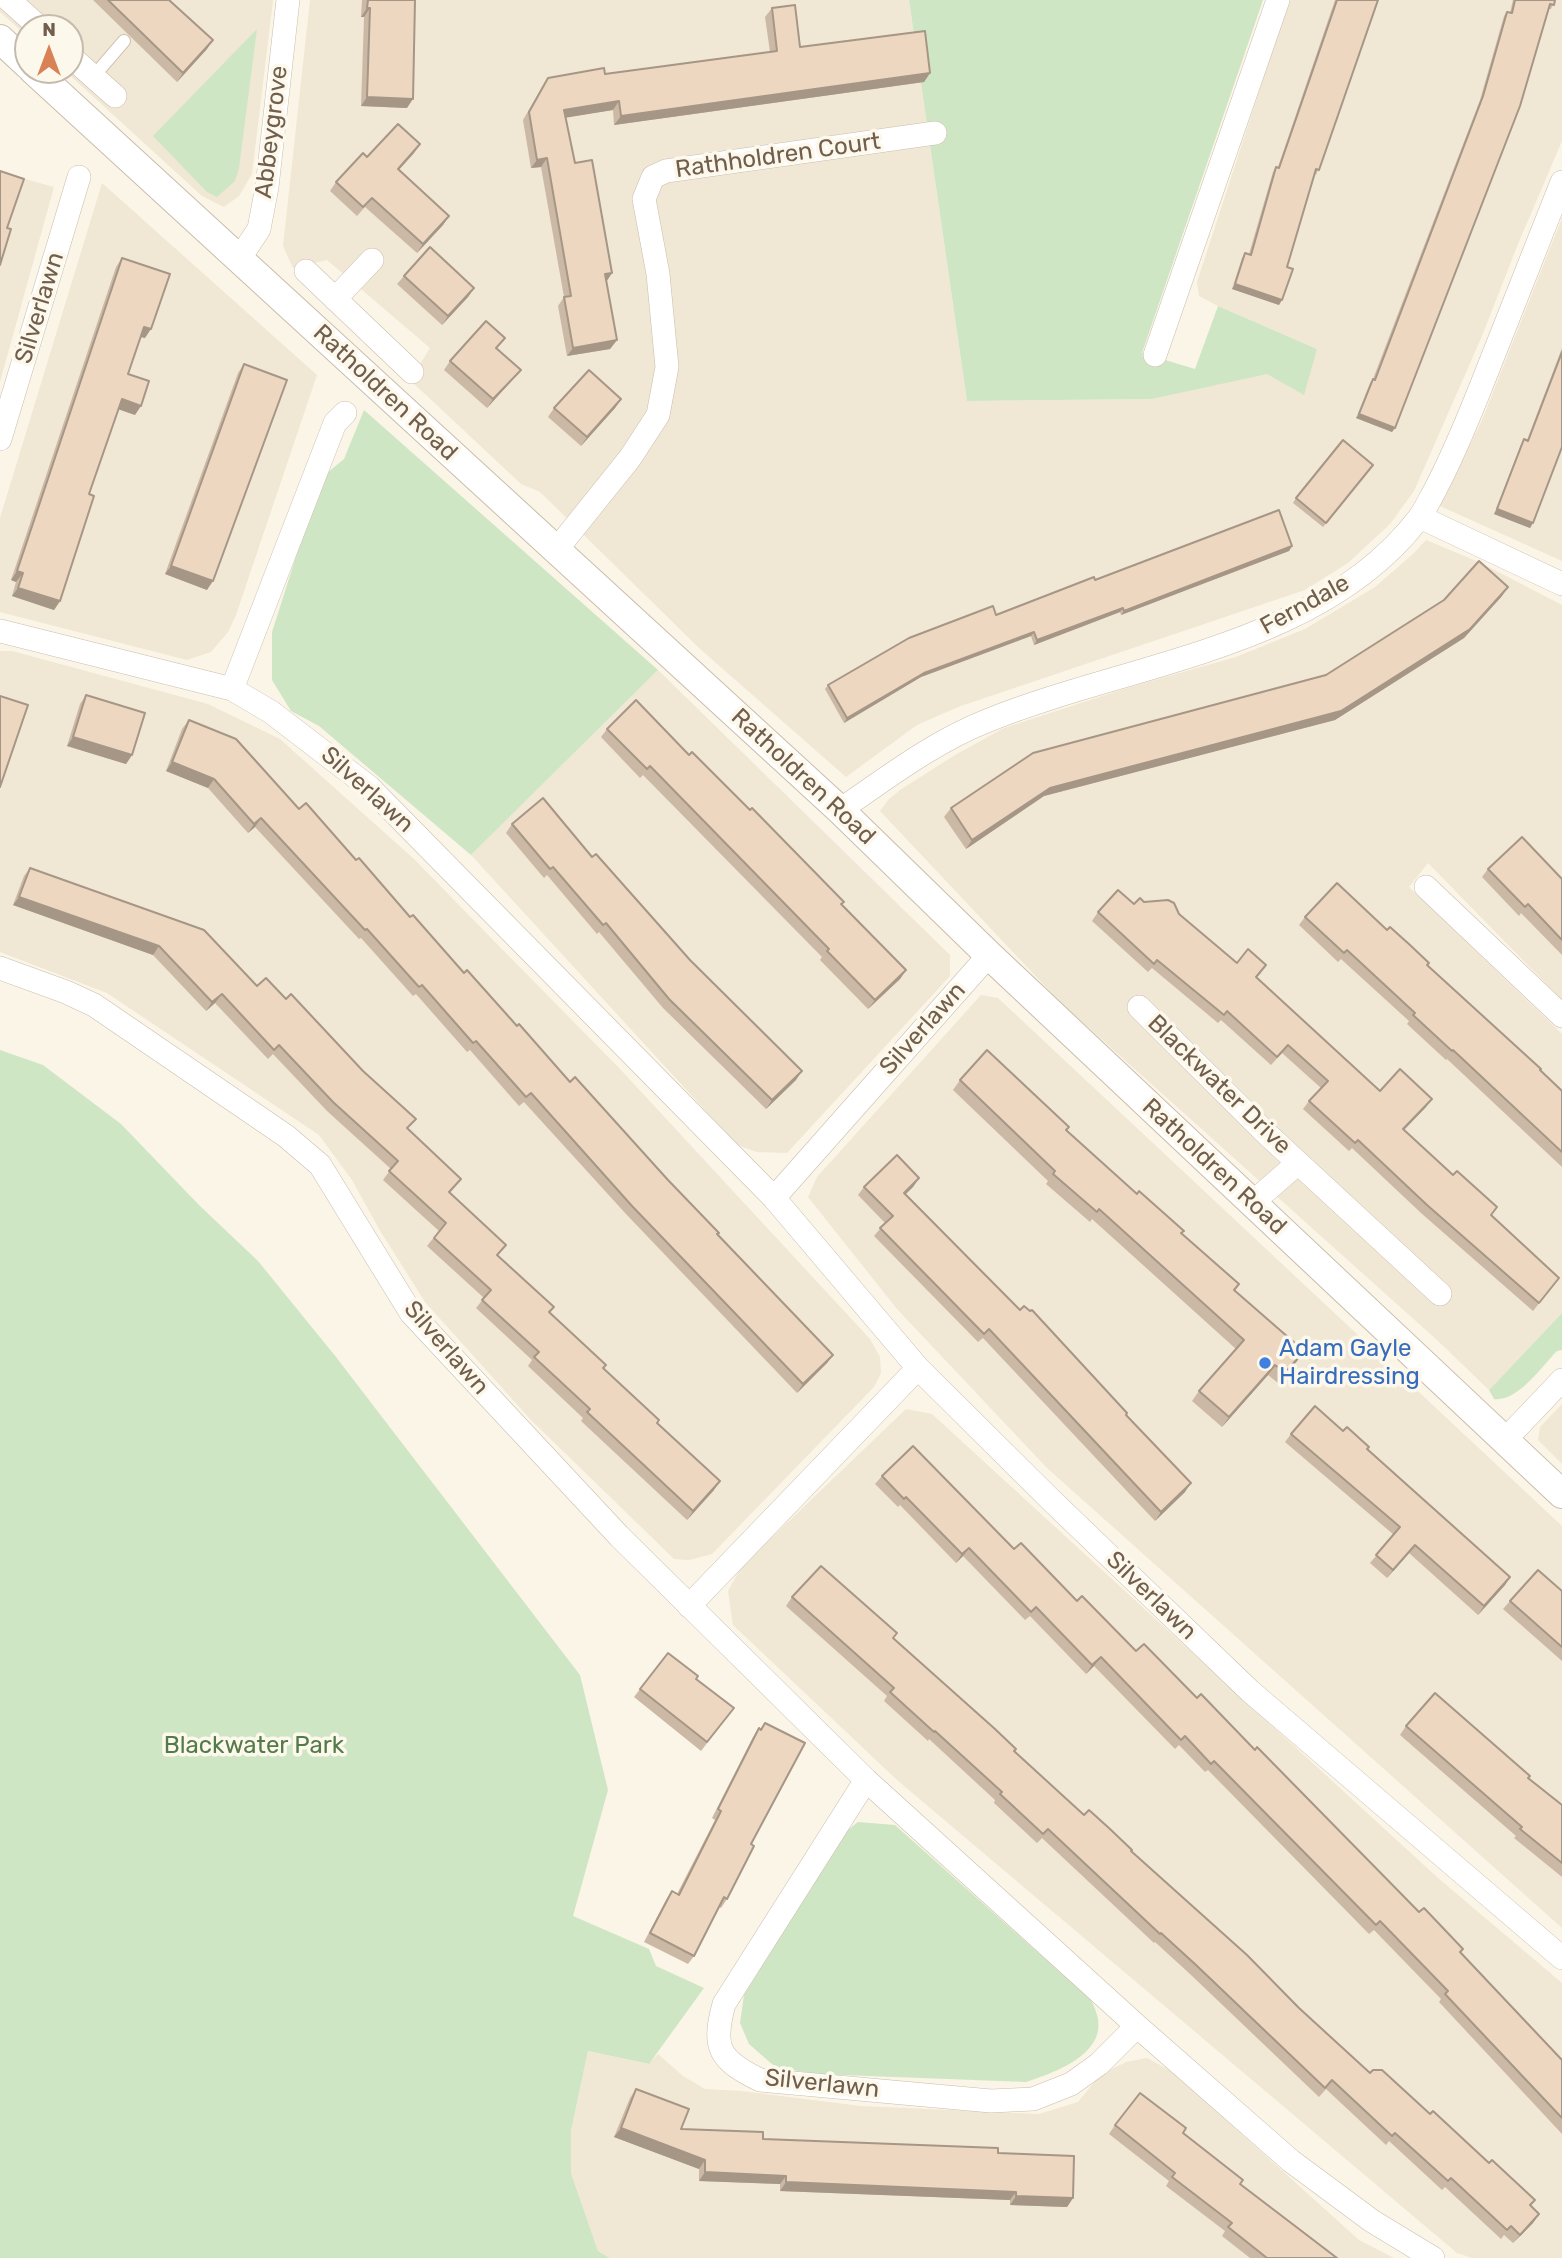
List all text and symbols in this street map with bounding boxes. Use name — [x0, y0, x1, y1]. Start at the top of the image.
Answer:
north arrow — [14, 14, 84, 84]
text: N — [42, 18, 56, 41]
street label: Abbeygrove — [250, 64, 294, 200]
street label: Rathholdren Court — [674, 127, 882, 185]
street label: Silverlawn — [9, 249, 71, 367]
street label: Ratholdren Road — [307, 319, 463, 467]
street label: Ferndale — [1255, 569, 1355, 641]
street label: Ratholdren Road — [725, 703, 881, 851]
street label: Silverlawn — [315, 741, 419, 839]
street label: Silverlawn — [874, 977, 972, 1081]
street label: Blackwater Drive — [1141, 1009, 1297, 1161]
street label: Ratholdren Road — [1136, 1093, 1292, 1241]
street label: Silverlawn — [397, 1295, 495, 1401]
place label: Adam Gayle Hairdressing — [1279, 1335, 1420, 1391]
marker: Adam Gayle Hairdressing — [1257, 1355, 1273, 1371]
street label: Silverlawn — [1100, 1546, 1202, 1646]
park label: Blackwater Park — [164, 1732, 344, 1760]
street label: Silverlawn — [763, 2064, 881, 2104]

